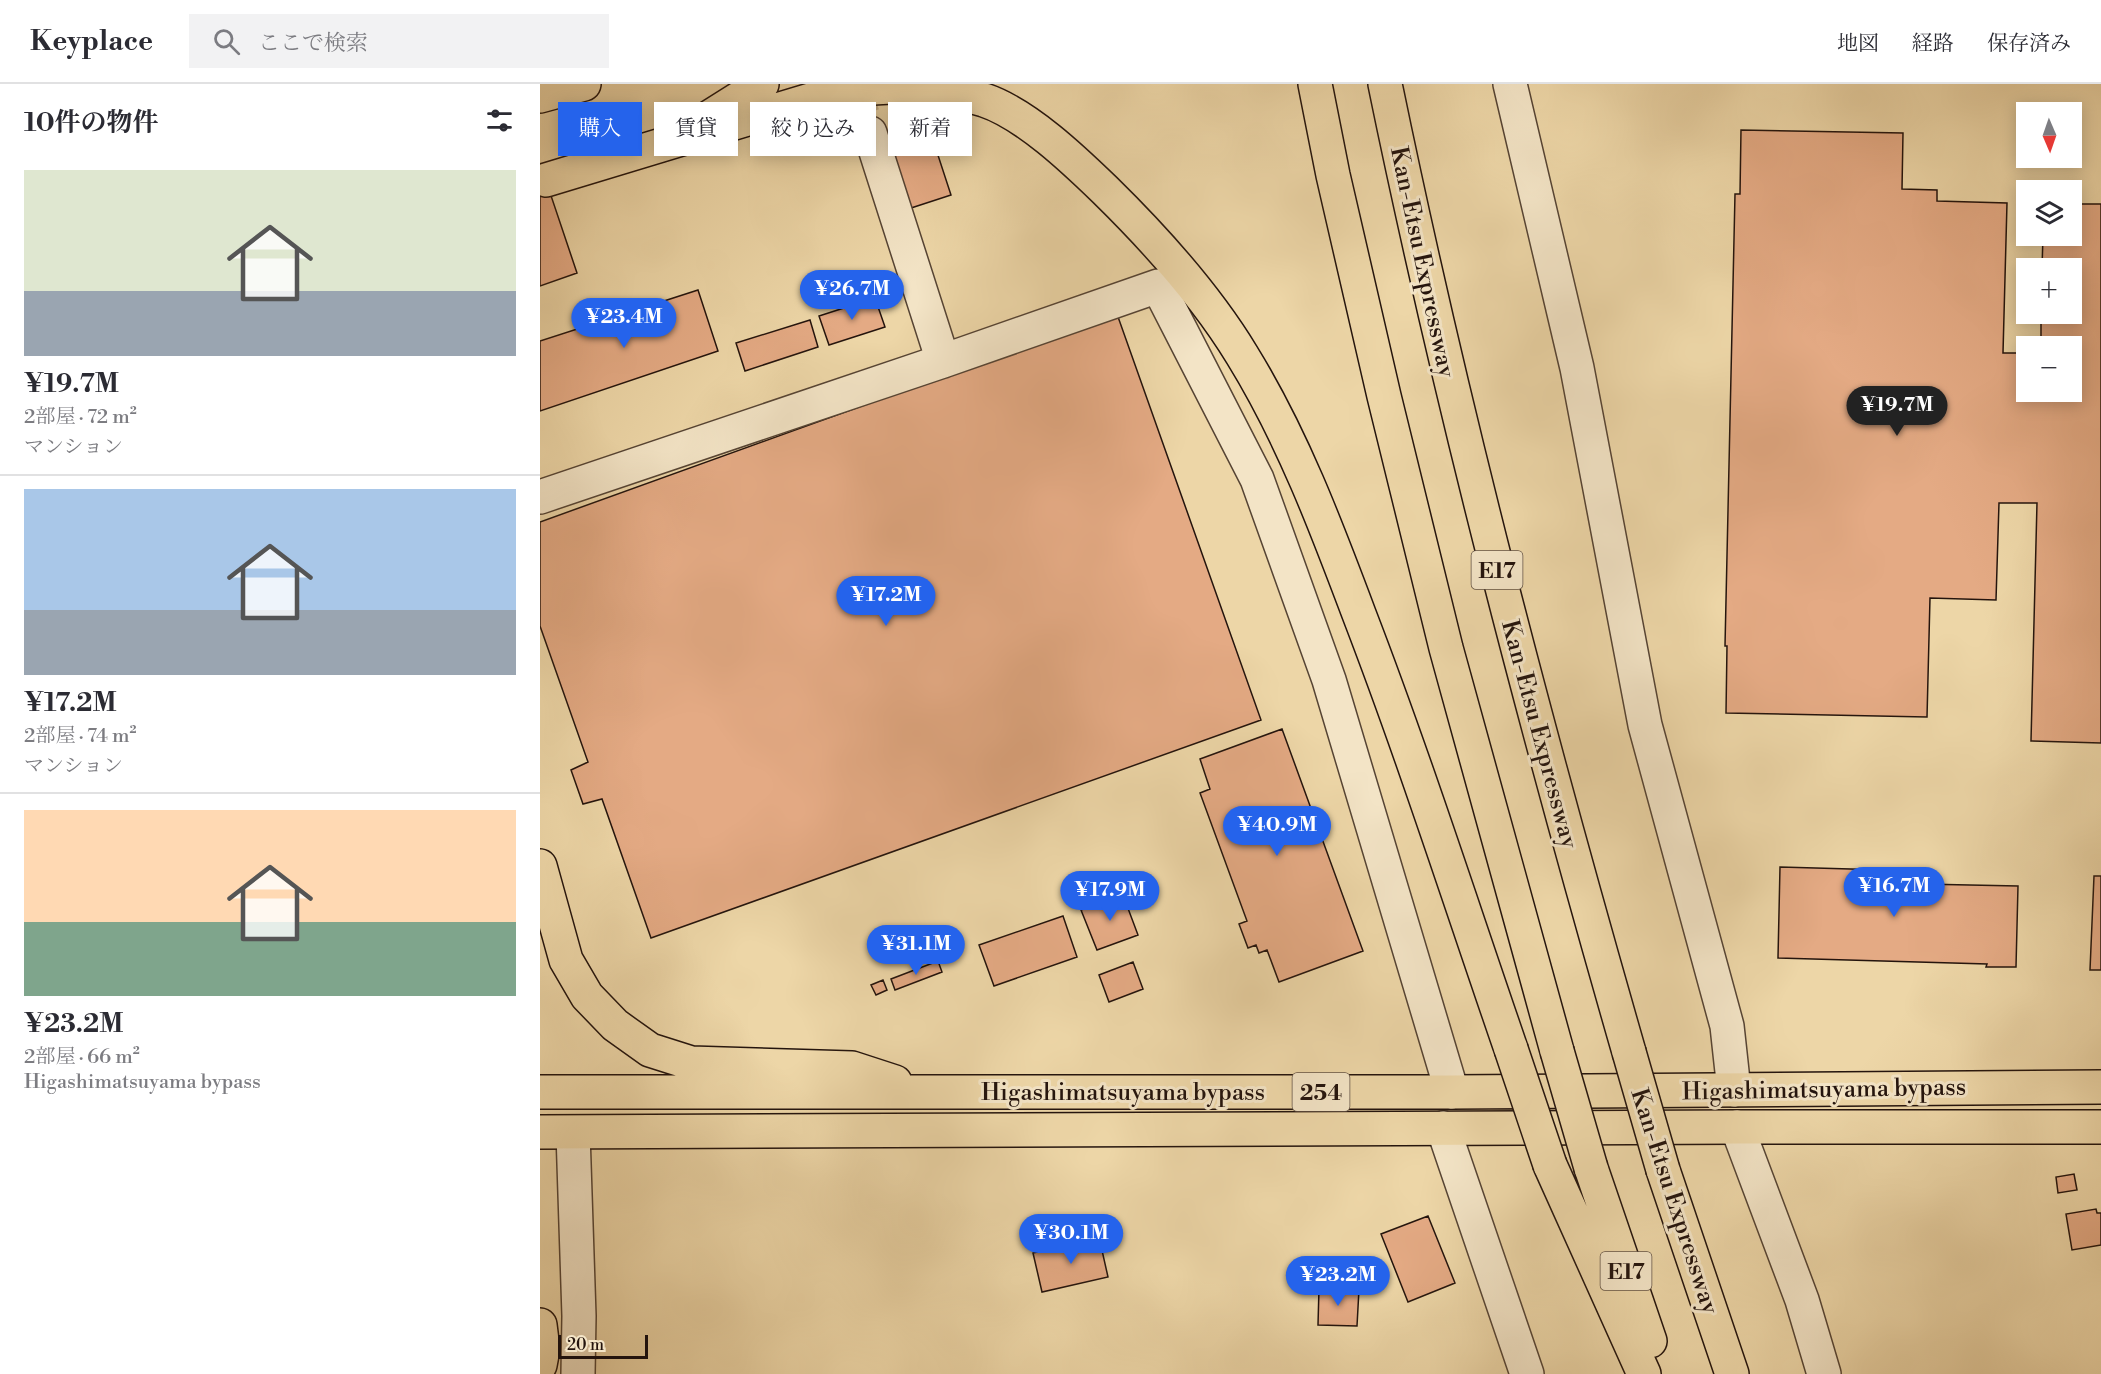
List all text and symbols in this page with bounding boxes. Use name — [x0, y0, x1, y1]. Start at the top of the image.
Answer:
search box — [189, 14, 609, 68]
text: Keyplace — [30, 24, 153, 59]
icon: search — [210, 25, 243, 58]
text: ここで検索 — [258, 30, 368, 57]
text: 地図 — [1837, 31, 1879, 57]
text: 経路 — [1912, 31, 1954, 57]
text: 保存済み — [1987, 31, 2071, 57]
chip: 購入 — [558, 102, 642, 156]
chip: 賃貸 — [654, 102, 738, 156]
chip: 絞り込み — [750, 102, 876, 156]
chip: 新着 — [888, 102, 972, 156]
north arrow — [2016, 102, 2082, 168]
map controls — [2016, 102, 2082, 402]
icon: filters — [483, 104, 516, 137]
text: 10件の物件 — [24, 107, 159, 139]
street label: Kan-Etsu Expressway — [1383, 144, 1461, 381]
button: layers — [2016, 180, 2082, 246]
icon: home — [216, 209, 324, 317]
button: + — [2016, 258, 2082, 324]
pin: ¥26.7M — [803, 270, 901, 321]
text: ¥26.7M — [814, 277, 890, 302]
pin: ¥23.4M — [575, 298, 673, 349]
text: ¥23.4M — [585, 305, 663, 330]
button: − — [2016, 336, 2082, 402]
text: ¥19.7M — [24, 368, 119, 400]
pin: ¥19.7M — [1848, 386, 1946, 437]
text: ¥19.7M — [1860, 393, 1934, 418]
text: 2部屋 · 72 m² — [24, 405, 137, 430]
text: マンション — [24, 435, 123, 460]
icon: home — [216, 528, 324, 636]
road number: E17 — [1472, 551, 1522, 589]
pin: ¥17.2M — [837, 576, 935, 627]
text: ¥17.2M — [850, 583, 922, 608]
street label: Kan-Etsu Expressway — [1494, 617, 1584, 852]
text: ¥17.2M — [24, 687, 117, 719]
text: 2部屋 · 74 m² — [24, 724, 136, 749]
text: マンション — [24, 754, 123, 779]
pin: ¥40.9M — [1228, 806, 1326, 857]
text: ¥40.9M — [1237, 813, 1317, 838]
icon: home — [216, 849, 324, 957]
pin: ¥16.7M — [1845, 867, 1943, 918]
pin: ¥17.9M — [1061, 871, 1159, 922]
text: ¥16.7M — [1858, 874, 1930, 899]
text: ¥17.9M — [1074, 878, 1146, 903]
pin: ¥31.1M — [867, 925, 965, 976]
text: ¥31.1M — [881, 932, 951, 957]
text: ¥23.2M — [24, 1008, 123, 1040]
text: 2部屋 · 66 m² — [24, 1045, 140, 1070]
text: Higashimatsuyama bypass — [24, 1070, 261, 1095]
road number: 254 — [1292, 1073, 1350, 1111]
street label: Higashimatsuyama bypass — [1682, 1073, 1966, 1107]
street label: Higashimatsuyama bypass — [981, 1078, 1265, 1108]
street label: Kan-Etsu Expressway — [1623, 1085, 1725, 1318]
pin: ¥30.1M — [1022, 1214, 1120, 1265]
text: ¥30.1M — [1033, 1221, 1109, 1246]
road number: E17 — [1600, 1252, 1652, 1290]
pin: ¥23.2M — [1289, 1256, 1387, 1307]
text: ¥23.2M — [1300, 1263, 1376, 1288]
scale bar — [558, 1332, 648, 1360]
text: 20 m — [567, 1335, 604, 1355]

